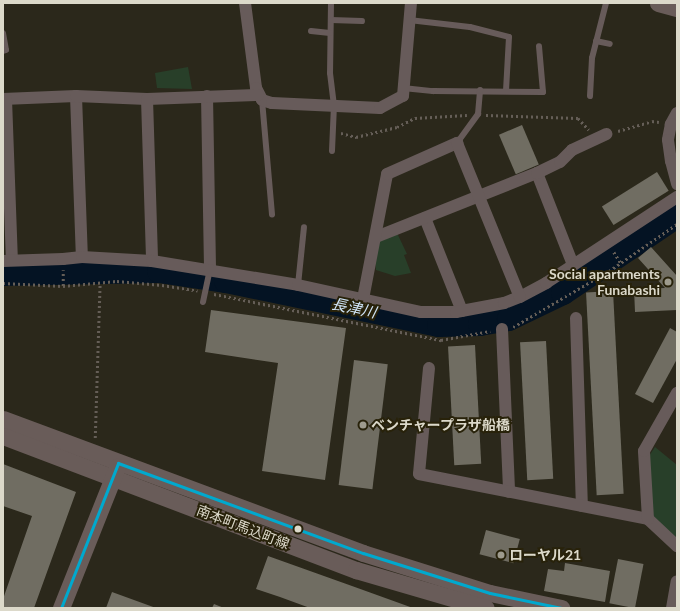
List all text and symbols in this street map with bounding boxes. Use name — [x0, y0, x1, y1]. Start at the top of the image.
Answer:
place label: Social apartments Funabashi — [549, 266, 660, 298]
marker: Social apartments Funabashi — [663, 277, 673, 287]
water label: 長津川 — [330, 295, 378, 321]
place label: ベンチャープラザ船橋 — [371, 417, 511, 433]
marker: ベンチャープラザ船橋 — [358, 420, 368, 430]
street label: 南本町馬込町線 — [194, 502, 292, 552]
unlabelled marker — [293, 524, 303, 534]
place label: ローヤル21 — [509, 547, 581, 563]
marker: ローヤル21 — [496, 550, 506, 560]

